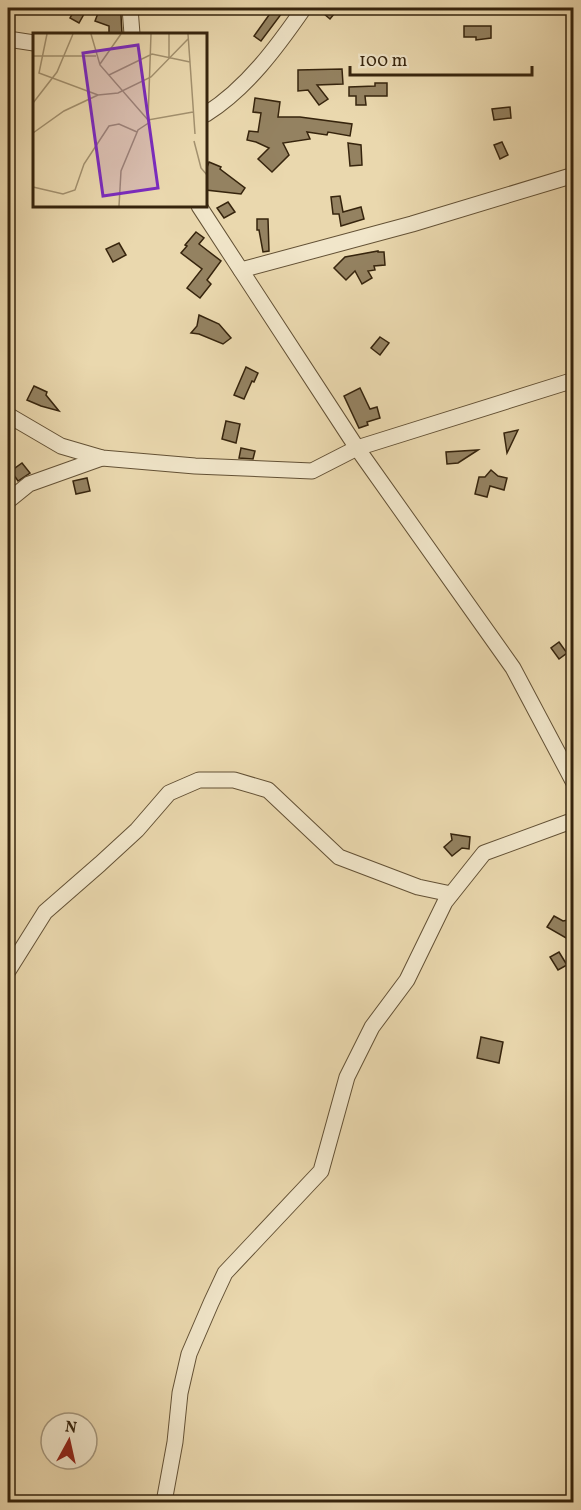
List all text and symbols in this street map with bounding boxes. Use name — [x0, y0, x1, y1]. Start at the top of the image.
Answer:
inset map — [33, 33, 207, 207]
scale bar — [350, 39, 532, 77]
text: 100 m — [359, 49, 408, 74]
north arrow — [39, 1411, 99, 1471]
text: N — [64, 1416, 78, 1440]

